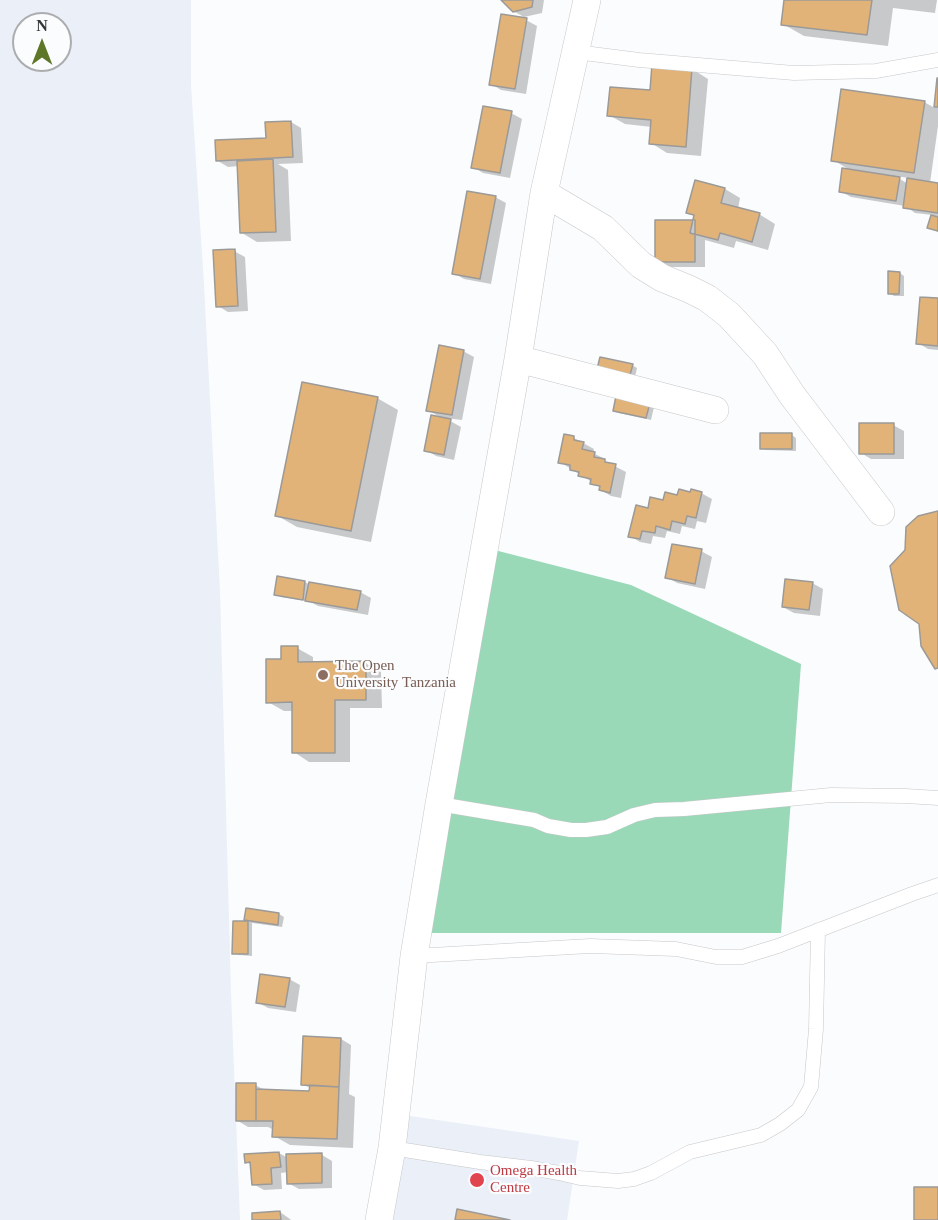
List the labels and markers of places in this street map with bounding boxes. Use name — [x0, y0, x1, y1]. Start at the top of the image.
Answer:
place label: The Open University Tanzania — [335, 657, 456, 692]
marker: The Open University Tanzania — [316, 668, 330, 682]
place label: Omega Health Centre — [490, 1162, 577, 1197]
marker: Omega Health Centre — [468, 1171, 486, 1189]

